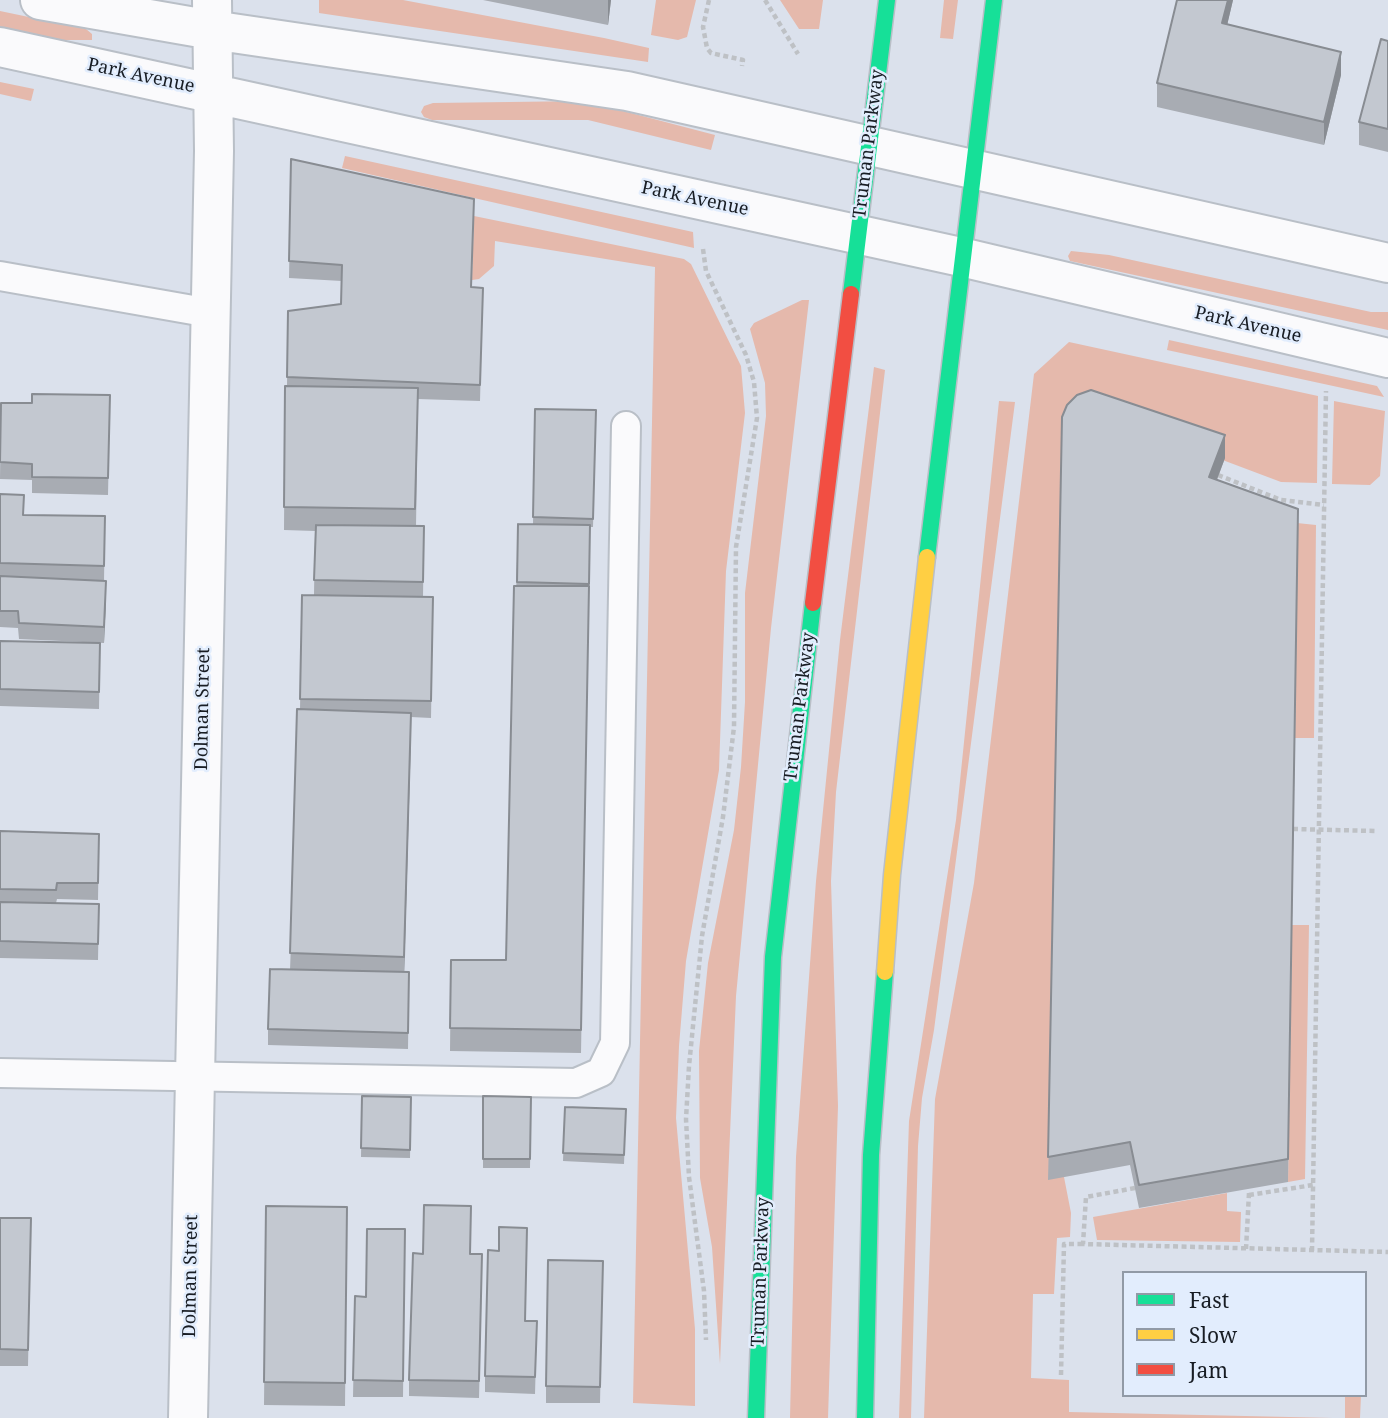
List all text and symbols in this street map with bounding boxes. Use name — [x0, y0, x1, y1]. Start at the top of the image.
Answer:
street label: Park Avenue — [85, 54, 197, 98]
street label: Truman Parkway — [849, 68, 889, 220]
street label: Park Avenue — [639, 177, 751, 221]
street label: Park Avenue — [1192, 302, 1304, 348]
street label: Truman Parkway — [780, 631, 820, 783]
street label: Dolman Street — [191, 647, 215, 771]
street label: Truman Parkway — [748, 1197, 774, 1347]
street label: Dolman Street — [179, 1214, 203, 1338]
legend — [1122, 1271, 1367, 1397]
text: Fast — [1189, 1286, 1229, 1314]
text: Slow — [1189, 1321, 1237, 1349]
text: Jam — [1189, 1356, 1228, 1384]

